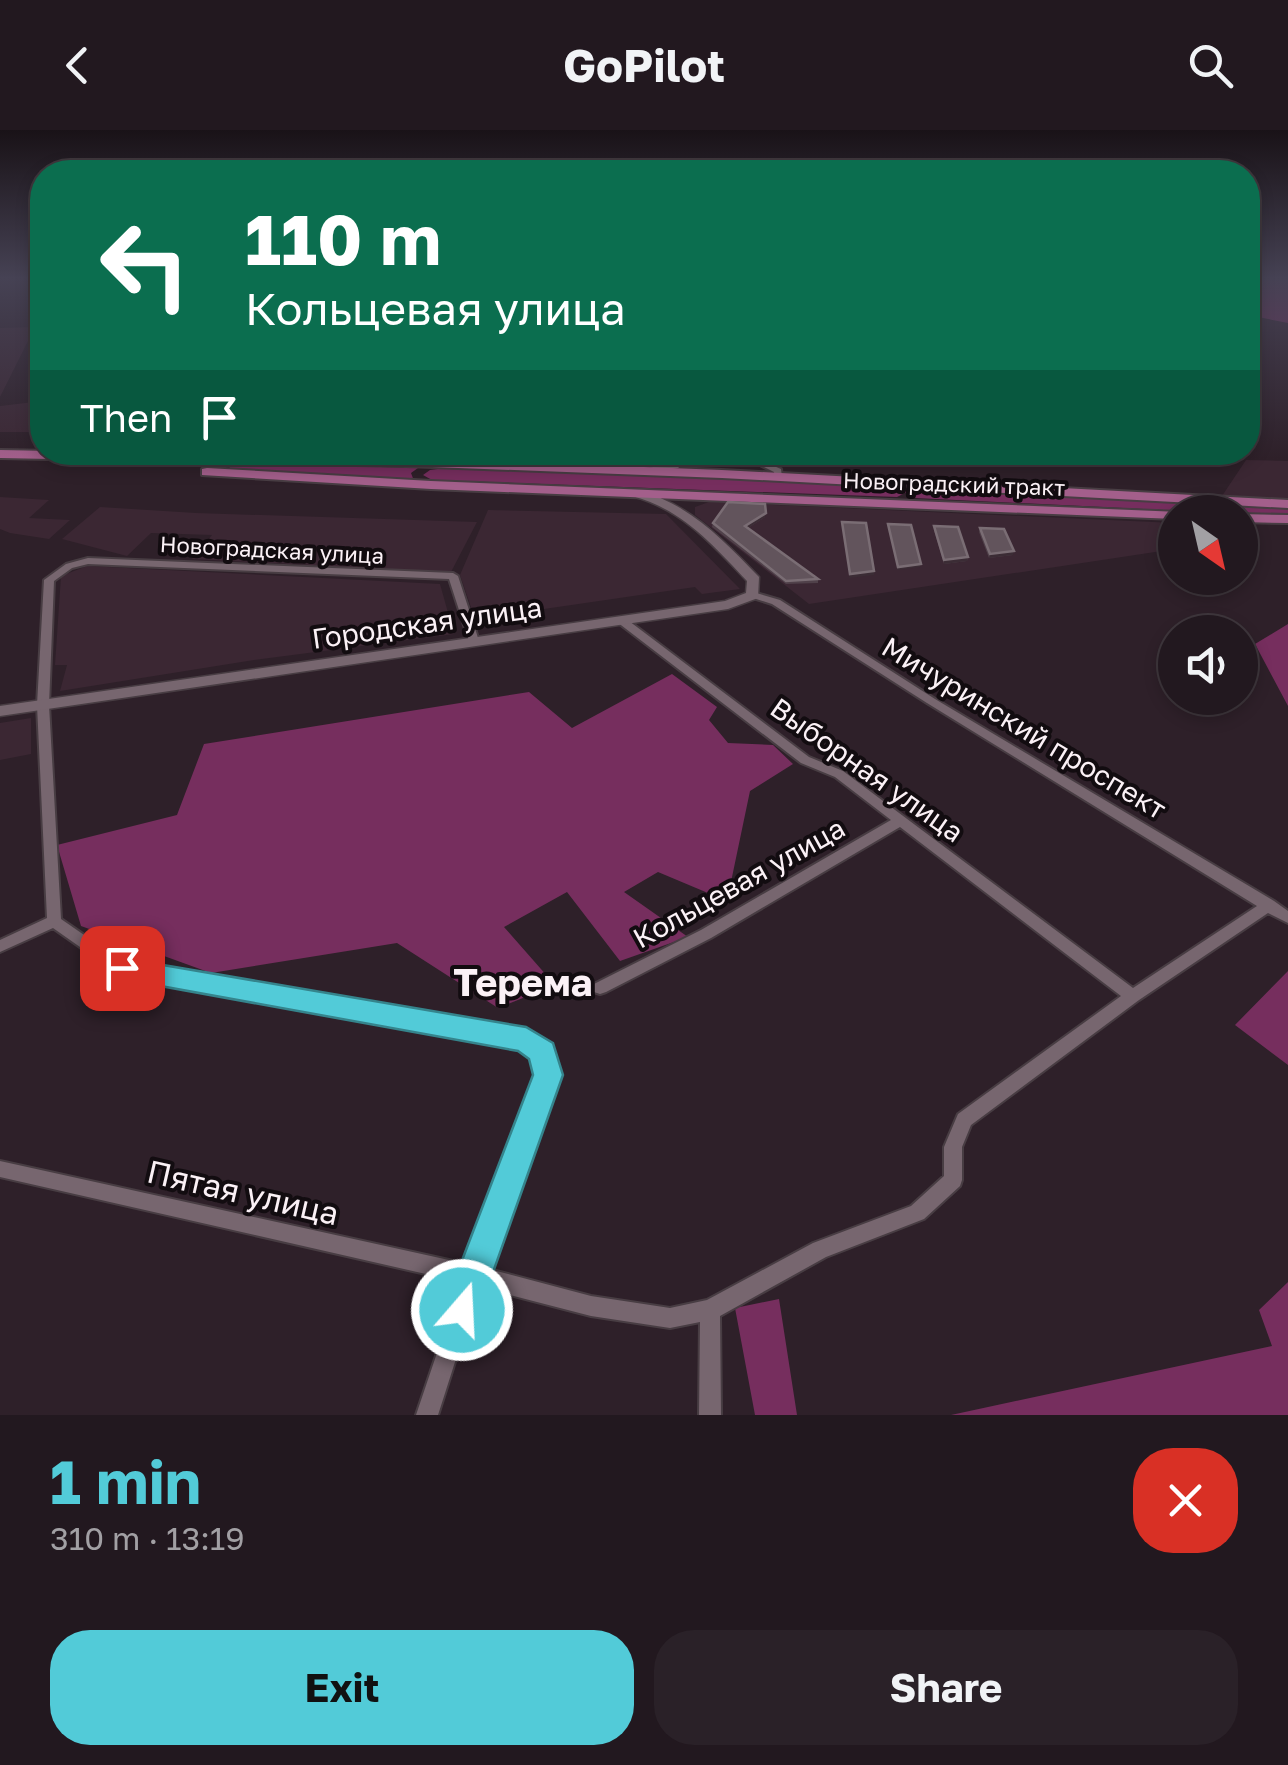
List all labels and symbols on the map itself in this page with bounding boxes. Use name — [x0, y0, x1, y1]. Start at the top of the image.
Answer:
street label: Новоградский тракт — [843, 466, 1066, 501]
north arrow — [1158, 495, 1258, 595]
street label: Новоградская улица — [159, 530, 385, 569]
street label: Городская улица — [310, 590, 544, 655]
street label: Мичуринский проспект — [876, 630, 1172, 826]
street label: Выборная улица — [765, 691, 970, 848]
street label: Кольцевая улица — [627, 811, 850, 954]
pin — [80, 926, 165, 1011]
district label: Терема — [453, 959, 593, 1004]
street label: Пятая улица — [144, 1152, 343, 1233]
position arrow — [410, 1258, 514, 1362]

